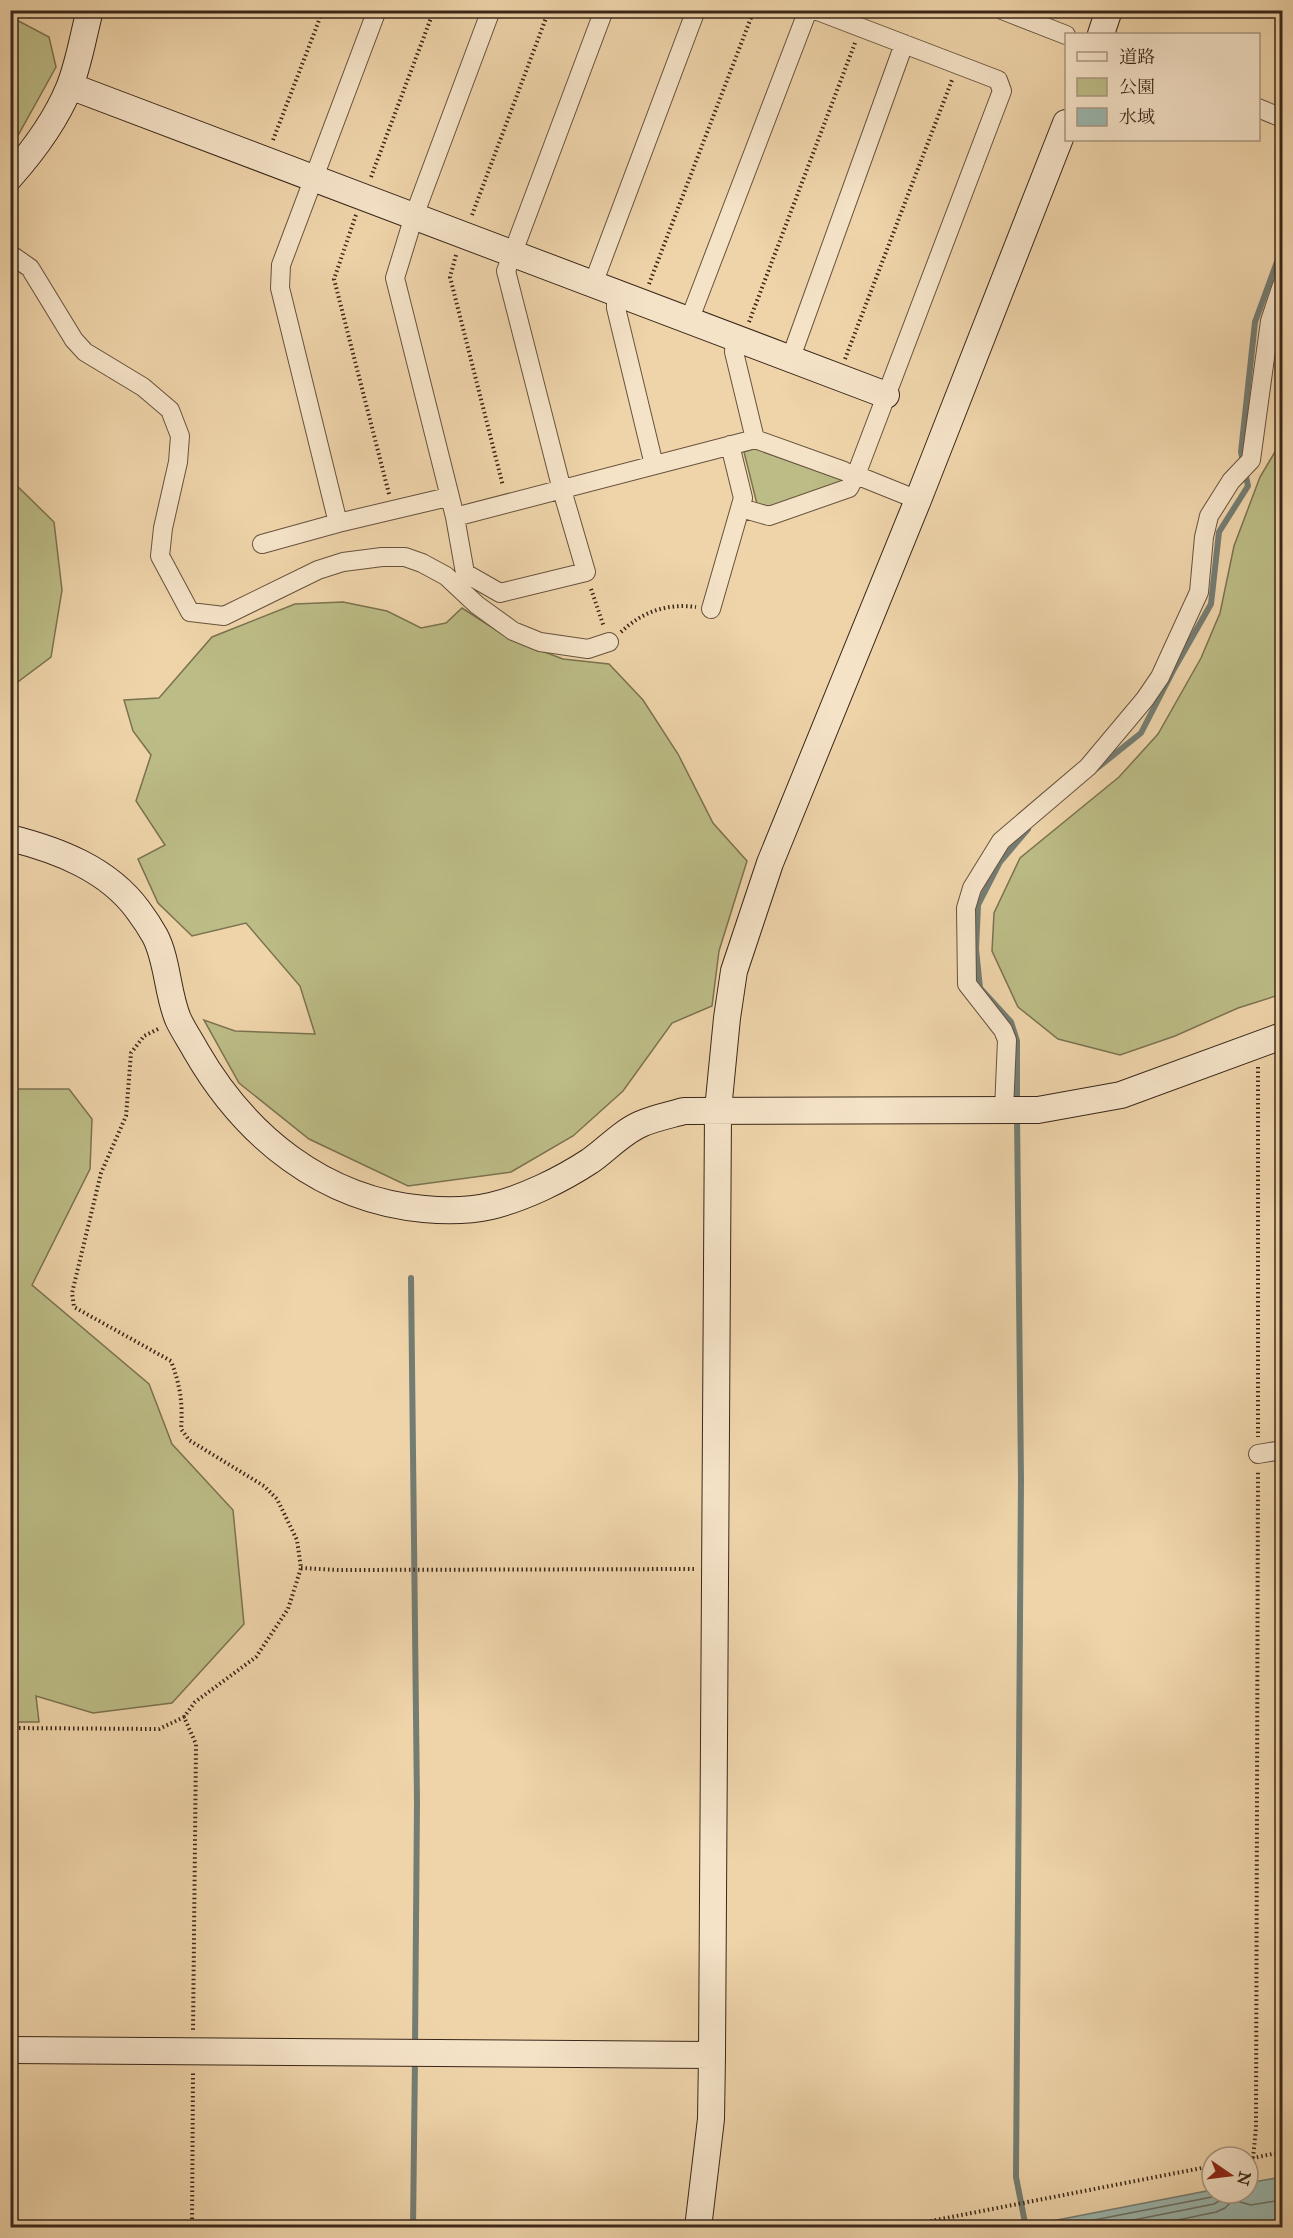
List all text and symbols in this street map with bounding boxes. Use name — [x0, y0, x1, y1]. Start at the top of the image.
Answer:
legend — [1065, 33, 1260, 141]
text: 道路 — [1119, 46, 1155, 68]
text: 公園 — [1119, 76, 1155, 98]
text: 水域 — [1119, 106, 1155, 128]
north arrow — [1200, 2145, 1260, 2205]
text: N — [1233, 2170, 1255, 2188]

